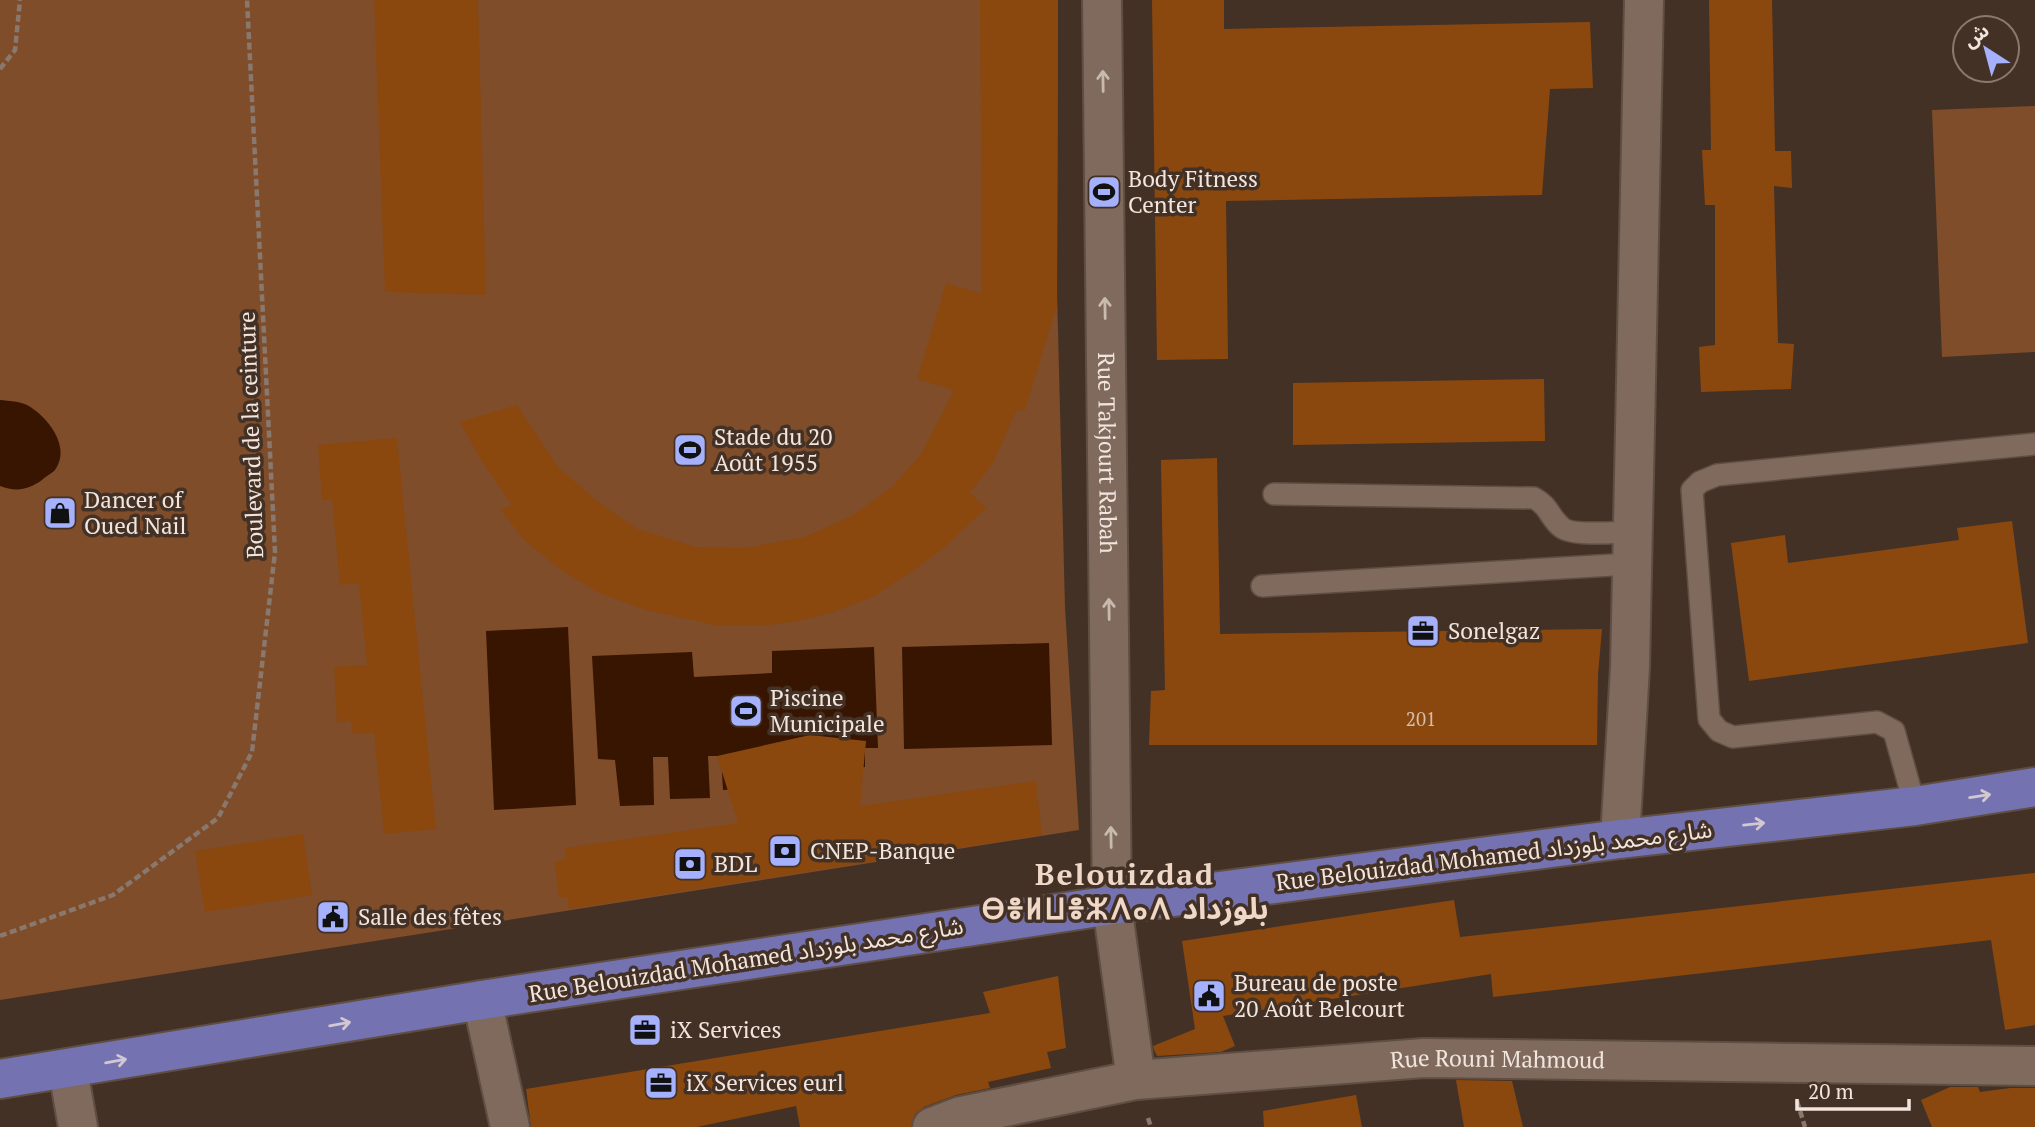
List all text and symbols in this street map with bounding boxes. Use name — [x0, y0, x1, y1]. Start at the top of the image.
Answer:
north arrow — [1951, 14, 2021, 84]
text: ش — [1958, 17, 1994, 53]
one-way arrow — [1096, 70, 1110, 93]
place label: Body Fitness Center — [1128, 163, 1258, 220]
sports icon: Body Fitness Center — [1085, 173, 1123, 211]
one-way arrow — [1098, 297, 1112, 320]
street label: Boulevard de la ceinture — [231, 311, 270, 559]
street label: Rue Takjourt Rabah — [1091, 352, 1124, 554]
place label: Stade du 20 Août 1955 — [714, 421, 832, 478]
sports icon: Stade du 20 Août 1955 — [671, 431, 709, 469]
place label: Dancer of Oued Nail — [84, 484, 187, 541]
shop icon: Dancer of Oued Nail — [41, 494, 79, 532]
one-way arrow — [1102, 598, 1116, 621]
office icon: Sonelgaz — [1404, 612, 1442, 650]
place label: Sonelgaz — [1448, 615, 1540, 646]
place label: Piscine Municipale — [770, 682, 885, 739]
sports icon: Piscine Municipale — [727, 692, 765, 730]
house number: 201 — [1406, 706, 1436, 731]
one-way arrow — [1968, 789, 1991, 802]
street label: Rue Belouizdad Mohamed شارع محمد بلوزداد — [1274, 813, 1714, 900]
one-way arrow — [1742, 817, 1765, 830]
one-way arrow — [1104, 826, 1118, 849]
bank icon: CNEP-Banque — [766, 832, 804, 870]
place label: CNEP-Banque — [810, 835, 955, 866]
bank icon: BDL — [671, 845, 709, 883]
place label: BDL — [714, 848, 757, 879]
district label: Belouizdad ⴱⴻⵍⵡⴻⵣⴷⴰⴷ بلوزداد — [981, 854, 1269, 928]
public building icon: Salle des fêtes — [314, 898, 352, 936]
place label: Salle des fêtes — [358, 901, 502, 932]
street label: Rue Belouizdad Mohamed شارع محمد بلوزداد — [527, 910, 966, 1011]
place label: Bureau de poste 20 Août Belcourt — [1234, 967, 1405, 1024]
public building icon: Bureau de poste 20 Août Belcourt — [1190, 977, 1228, 1015]
office icon: iX Services — [626, 1011, 664, 1049]
place label: iX Services — [670, 1014, 781, 1045]
one-way arrow — [328, 1017, 351, 1030]
street label: Rue Rouni Mahmoud — [1389, 1042, 1605, 1076]
one-way arrow — [104, 1054, 127, 1068]
office icon: iX Services eurl — [642, 1064, 680, 1102]
place label: iX Services eurl — [686, 1067, 844, 1098]
scale bar — [1797, 1068, 1909, 1112]
text: 20 m — [1808, 1077, 1854, 1105]

